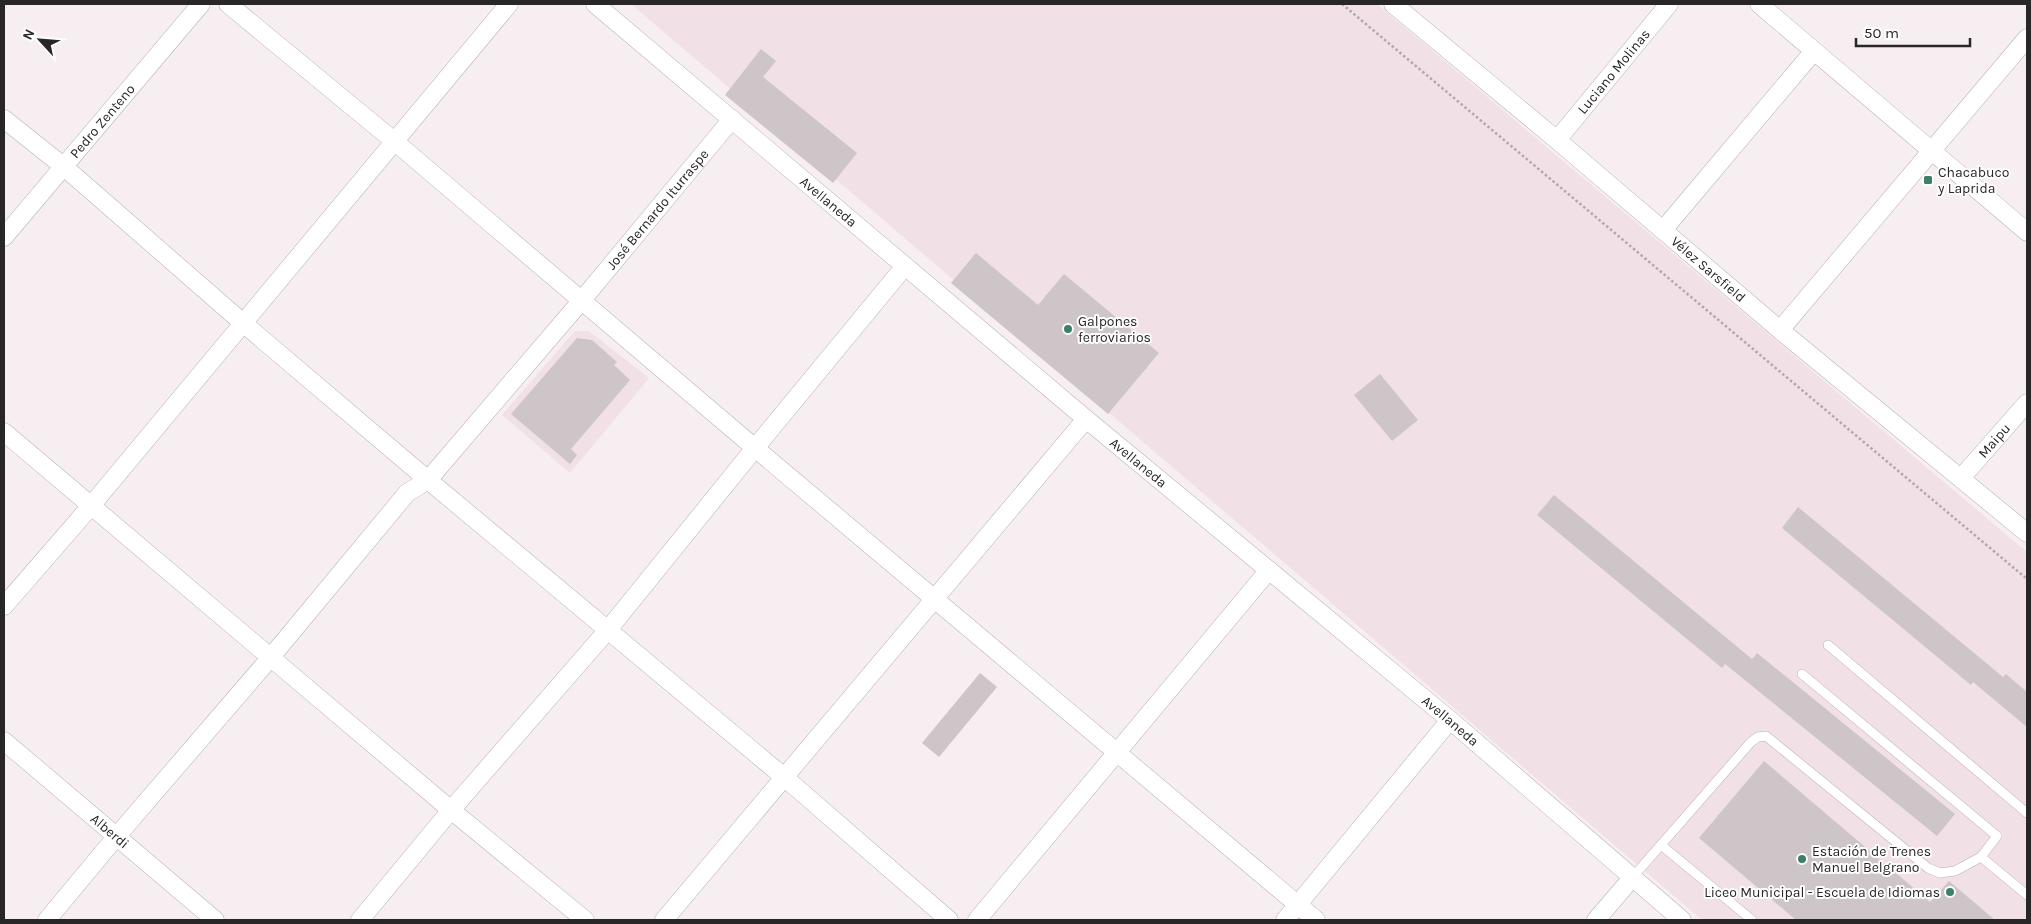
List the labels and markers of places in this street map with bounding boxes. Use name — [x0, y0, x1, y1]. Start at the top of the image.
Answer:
place label: Chacabuco y Laprida — [1937, 164, 2009, 197]
marker: Chacabuco y Laprida — [1922, 174, 1934, 186]
place label: Galpones ferroviarios — [1078, 313, 1151, 346]
marker: Galpones ferroviarios — [1062, 323, 1074, 335]
place label: Estación de Trenes Manuel Belgrano — [1812, 843, 1931, 876]
marker: Estación de Trenes Manuel Belgrano — [1796, 853, 1808, 865]
place label: Liceo Municipal - Escuela de Idiomas — [1704, 884, 1940, 901]
marker: Liceo Municipal - Escuela de Idiomas — [1944, 886, 1956, 898]

